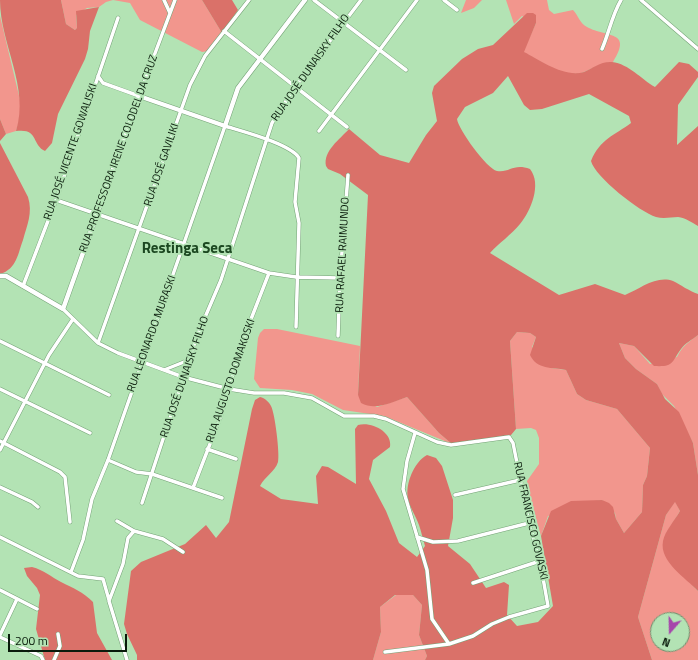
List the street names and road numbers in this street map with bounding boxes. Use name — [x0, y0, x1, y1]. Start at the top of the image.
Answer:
street label: RUA JOSÉ DUNAISKY FILHO — [269, 12, 353, 124]
street label: RUA PROFESSORA IRENE COLODEL DA CRUZ — [77, 53, 161, 255]
street label: RUA JOSÉ VICENTE GOWALISKI — [41, 82, 101, 222]
street label: RUA JOSÉ GAVILIKI — [142, 122, 182, 208]
street label: RUA RAFAEL RAIMUNDO — [333, 197, 353, 313]
street label: RUA LEONARDO MURASKI — [125, 274, 179, 394]
street label: RUA JOSÉ DUNAISKY FILHO — [158, 315, 212, 439]
street label: RUA AUGUSTO DOMAKOSKI — [204, 317, 258, 445]
street label: RUA FRANCISCO GOVASKI — [510, 461, 550, 581]

